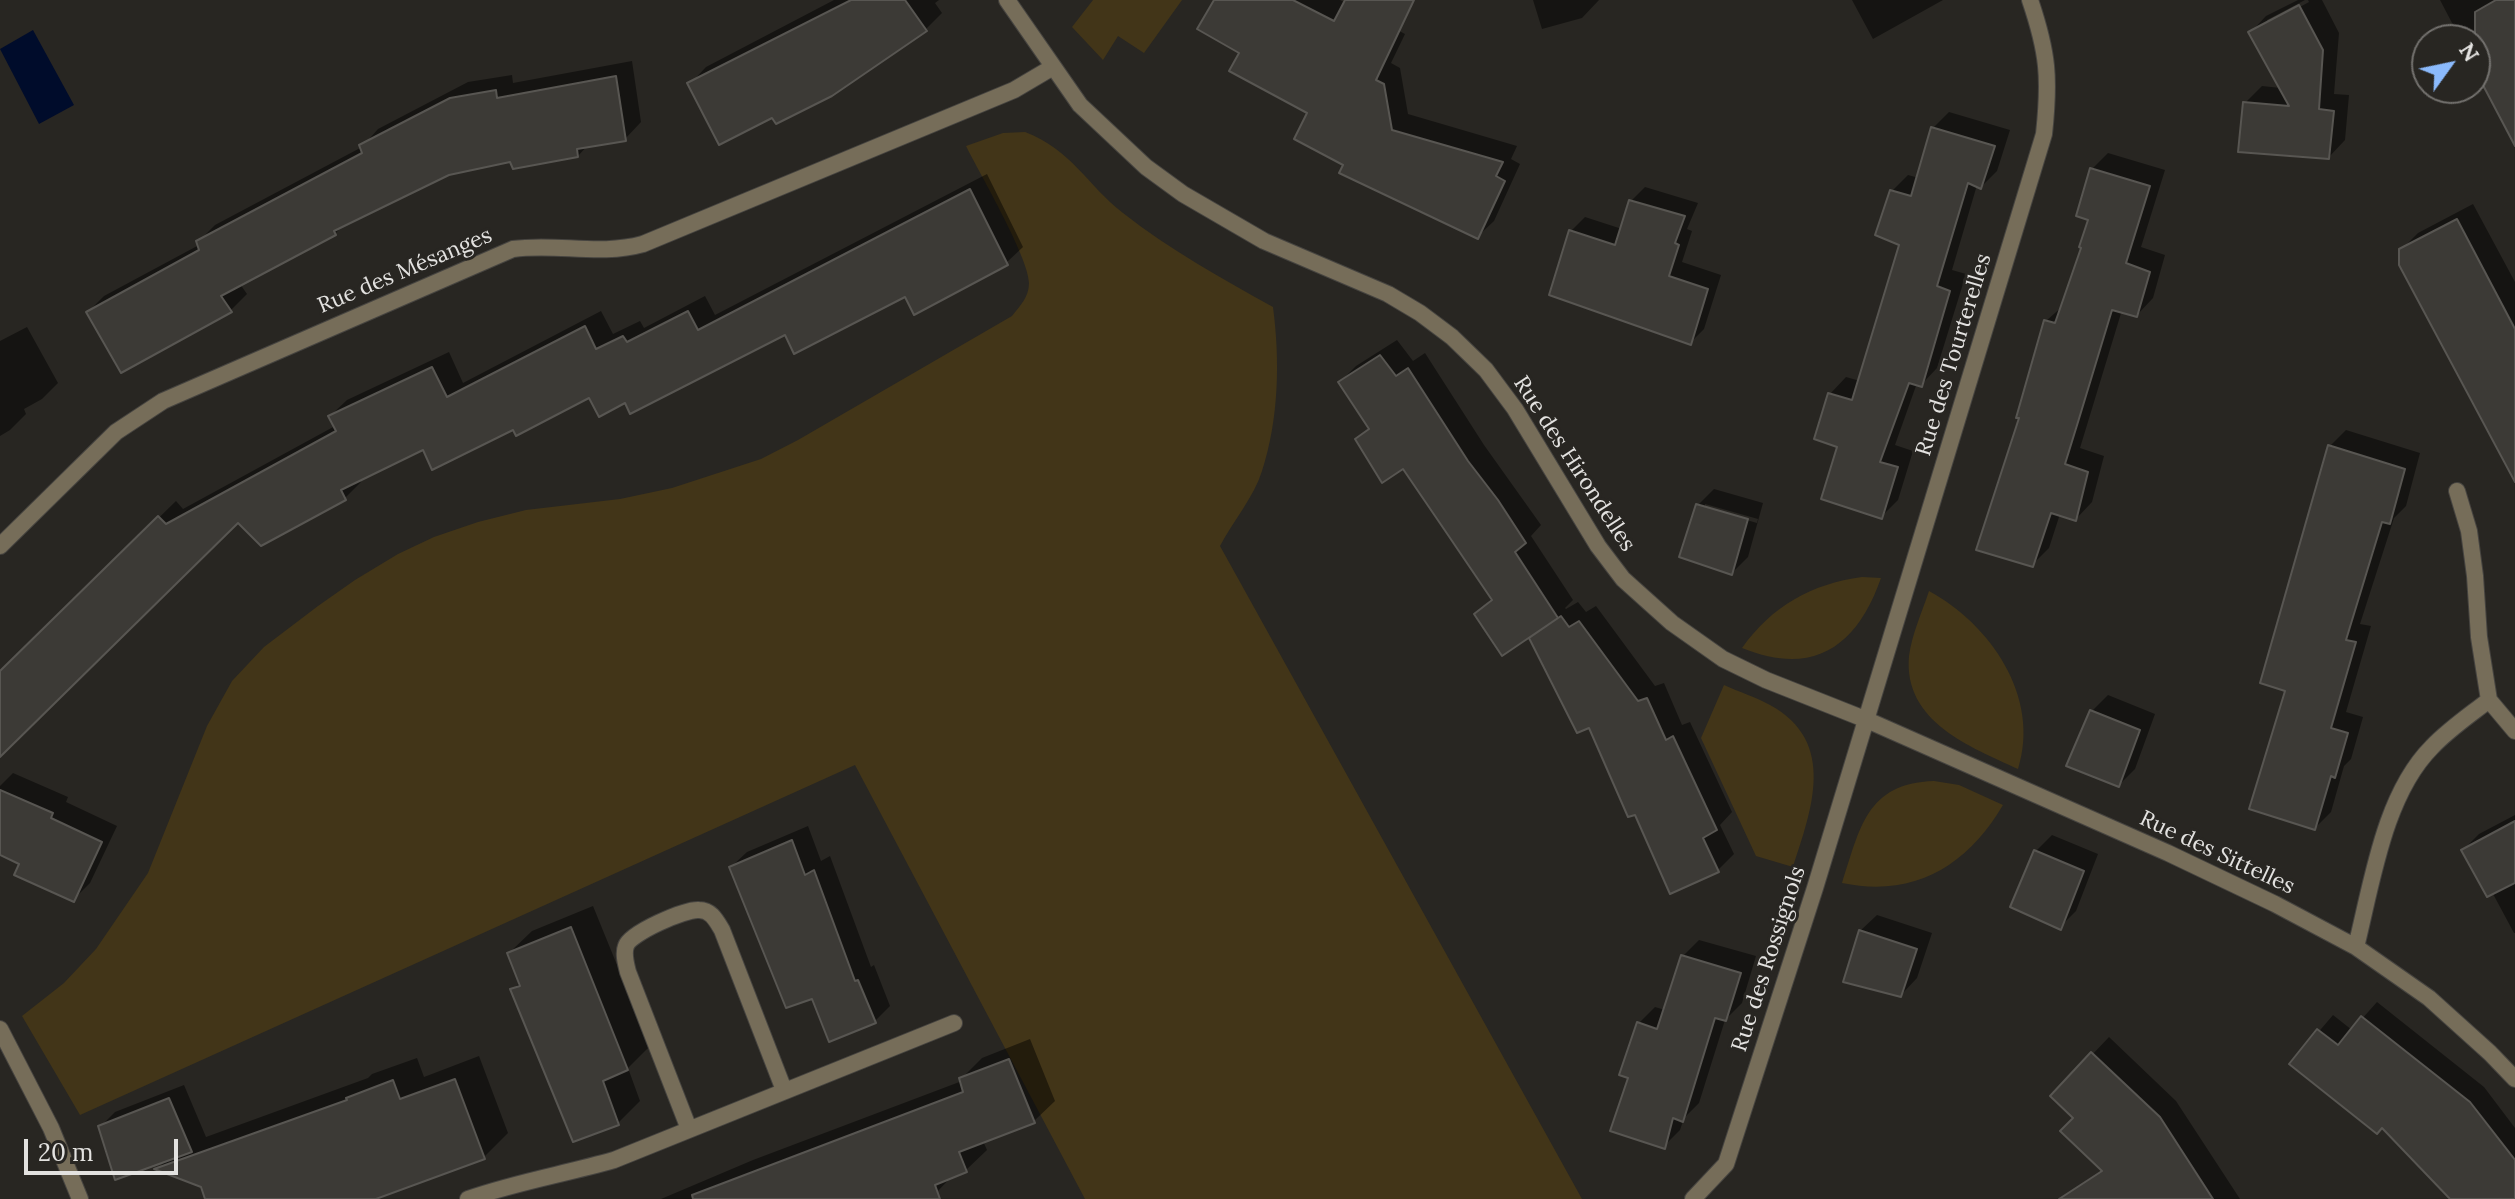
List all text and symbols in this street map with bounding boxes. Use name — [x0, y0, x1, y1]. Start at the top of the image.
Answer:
north arrow — [2411, 24, 2491, 104]
text: N — [2453, 37, 2486, 67]
street label: Rue des Mésanges — [314, 222, 496, 320]
street label: Rue des Tourterelles — [1911, 251, 1997, 459]
street label: Rue des Hirondelles — [1507, 371, 1641, 557]
street label: Rue des Sittelles — [2135, 806, 2299, 900]
street label: Rue des Rossignols — [1727, 863, 1811, 1055]
scale bar — [28, 1123, 182, 1173]
text: 20 m — [38, 1137, 94, 1168]

